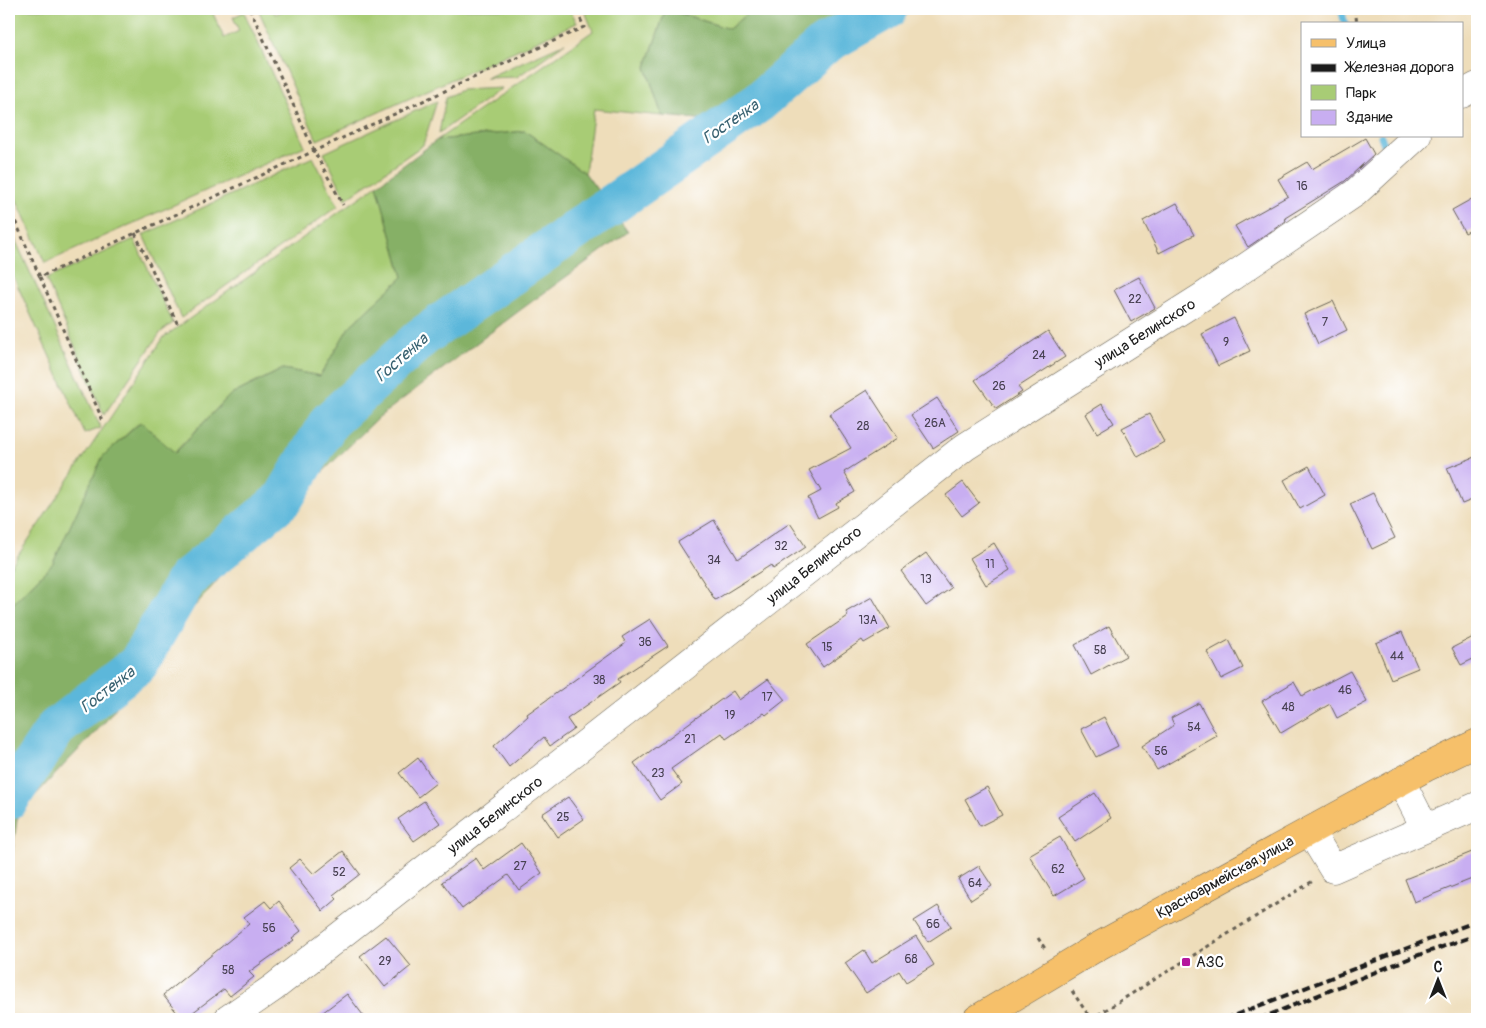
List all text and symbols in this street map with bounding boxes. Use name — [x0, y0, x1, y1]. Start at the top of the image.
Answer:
legend — [1301, 22, 1464, 138]
text: Улица — [1346, 34, 1386, 53]
text: Железная дорога — [1344, 58, 1454, 77]
text: Парк — [1346, 84, 1377, 103]
water label: Гостенка — [699, 94, 764, 148]
text: Здание — [1346, 108, 1393, 127]
house number: 16 — [1296, 179, 1308, 194]
house number: 22 — [1128, 292, 1142, 307]
street label: улица Белинского — [1090, 295, 1199, 373]
house number: 7 — [1322, 315, 1329, 330]
water label: Гостенка — [371, 328, 433, 386]
house number: 9 — [1223, 335, 1229, 350]
house number: 24 — [1032, 348, 1046, 363]
house number: 26 — [992, 379, 1006, 394]
house number: 26А — [924, 416, 946, 431]
house number: 28 — [857, 419, 869, 434]
street label: улица Белинского — [762, 522, 866, 609]
house number: 32 — [774, 539, 788, 554]
house number: 34 — [707, 553, 721, 568]
house number: 11 — [985, 557, 995, 572]
house number: 13 — [920, 572, 932, 587]
house number: 13А — [858, 613, 878, 628]
house number: 36 — [638, 635, 652, 650]
house number: 15 — [821, 640, 833, 655]
house number: 58 — [1094, 643, 1106, 658]
house number: 44 — [1390, 649, 1404, 664]
water label: Гостенка — [76, 661, 140, 717]
house number: 38 — [593, 673, 605, 688]
house number: 46 — [1338, 683, 1352, 698]
house number: 17 — [761, 690, 773, 705]
house number: 48 — [1281, 700, 1295, 715]
house number: 19 — [725, 708, 735, 723]
house number: 54 — [1187, 720, 1201, 735]
house number: 21 — [684, 732, 696, 747]
house number: 56 — [1154, 744, 1168, 759]
house number: 23 — [651, 766, 665, 781]
street label: улица Белинского — [443, 772, 547, 859]
house number: 25 — [556, 810, 570, 825]
street label: Красноармейская улица — [1153, 832, 1297, 923]
house number: 27 — [513, 859, 527, 874]
house number: 62 — [1051, 862, 1065, 877]
house number: 52 — [332, 865, 346, 880]
house number: 64 — [968, 876, 982, 891]
house number: 66 — [926, 917, 940, 932]
house number: 56 — [262, 921, 276, 936]
house number: 68 — [904, 952, 918, 967]
place label: АЗС — [1196, 953, 1224, 972]
house number: 29 — [379, 954, 391, 969]
marker: АЗС — [1180, 956, 1192, 968]
north arrow — [1414, 956, 1464, 1006]
text: С — [1434, 959, 1443, 976]
house number: 58 — [222, 963, 234, 978]

